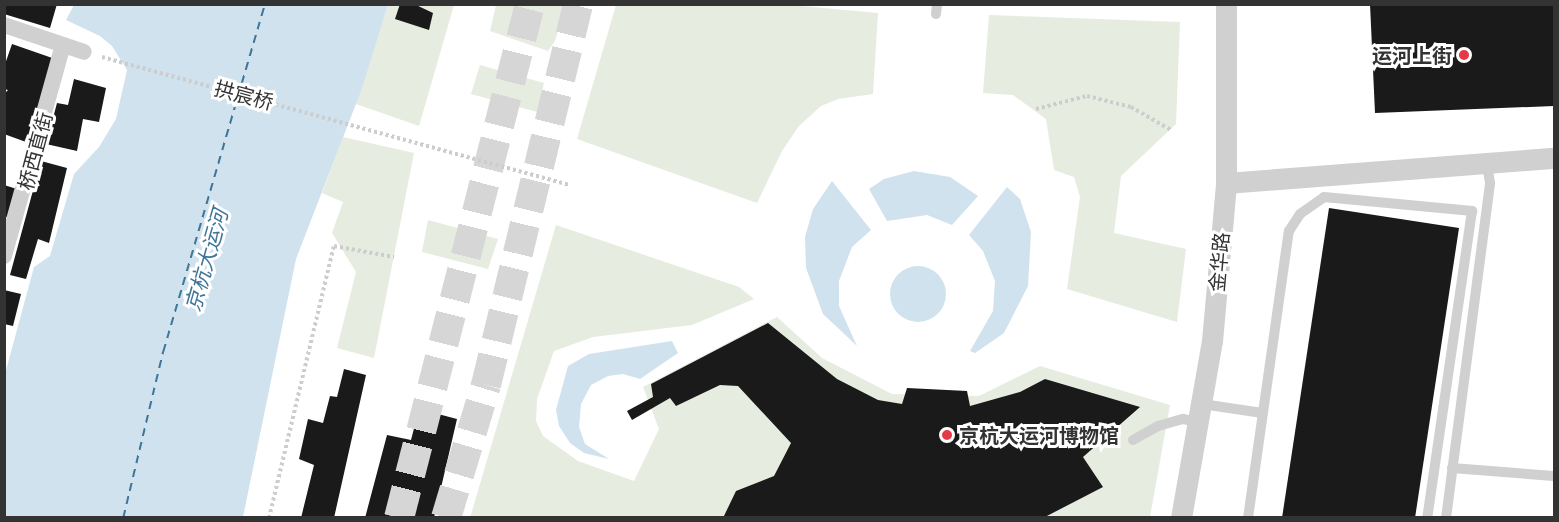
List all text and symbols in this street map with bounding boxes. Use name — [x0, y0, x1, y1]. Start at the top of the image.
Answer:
place label: 运河上街 — [1372, 43, 1452, 67]
marker: 运河上街 — [1457, 48, 1471, 62]
street label: 拱宸桥 — [212, 76, 276, 114]
street label: 桥西直街 — [13, 109, 57, 193]
water label: 京杭大运河 — [179, 206, 233, 314]
street label: 金华路 — [1204, 231, 1234, 293]
place label: 京杭大运河博物馆 — [959, 423, 1119, 447]
marker: 京杭大运河博物馆 — [940, 428, 954, 442]

